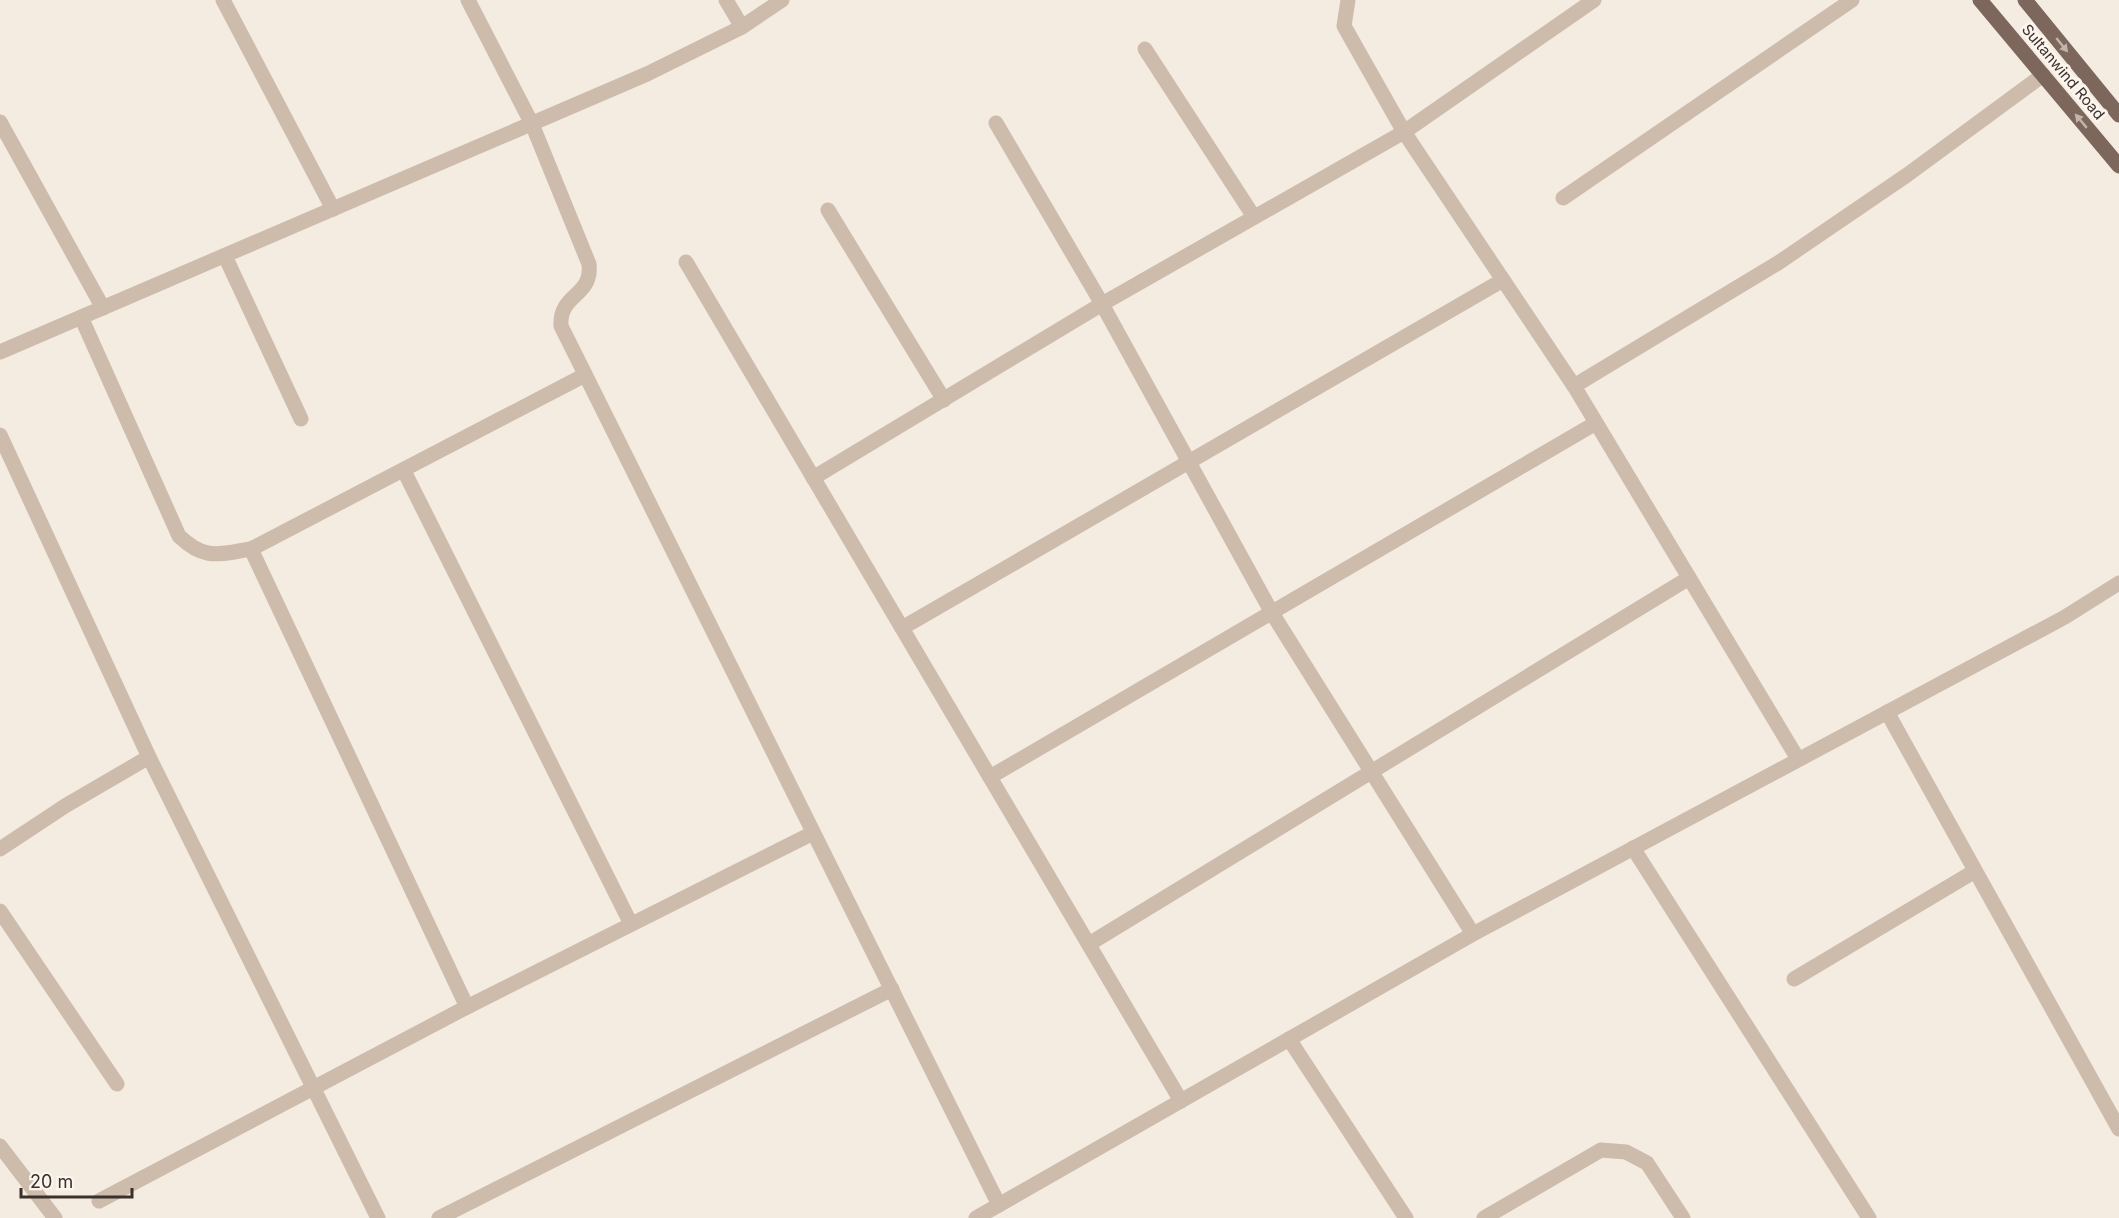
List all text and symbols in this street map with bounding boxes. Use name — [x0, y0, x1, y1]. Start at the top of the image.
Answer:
street label: Sultanwind Road — [2018, 20, 2109, 123]
one-way arrow — [2056, 37, 2069, 53]
one-way arrow — [2075, 114, 2088, 129]
scale bar — [21, 1161, 132, 1199]
text: 20 m — [30, 1171, 73, 1192]

